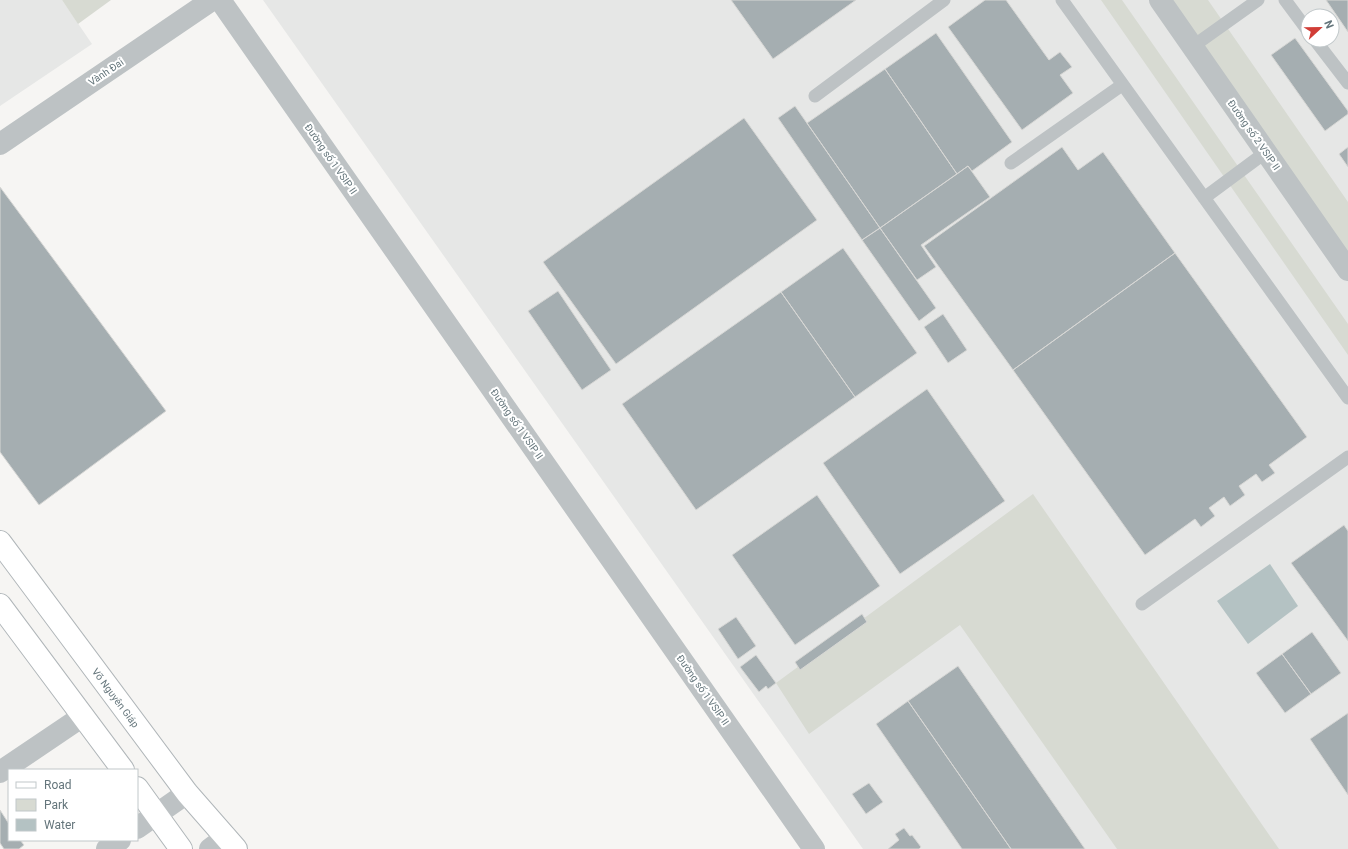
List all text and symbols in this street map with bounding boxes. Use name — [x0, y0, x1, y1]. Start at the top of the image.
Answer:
north arrow — [1300, 8, 1340, 48]
text: N — [1321, 18, 1336, 31]
street label: Vành Đai — [86, 56, 126, 88]
street label: Đường số 2 VSIP II — [1226, 97, 1283, 172]
street label: Đường số 1 VSIP II — [303, 121, 360, 196]
street label: Đường số 1 VSIP II — [489, 386, 546, 461]
street label: Đường số 1 VSIP II — [675, 652, 732, 727]
street label: Võ Nguyên Giáp — [90, 666, 142, 730]
legend — [8, 769, 138, 841]
text: Road — [44, 778, 72, 792]
text: Park — [44, 798, 69, 812]
text: Water — [44, 818, 75, 832]

